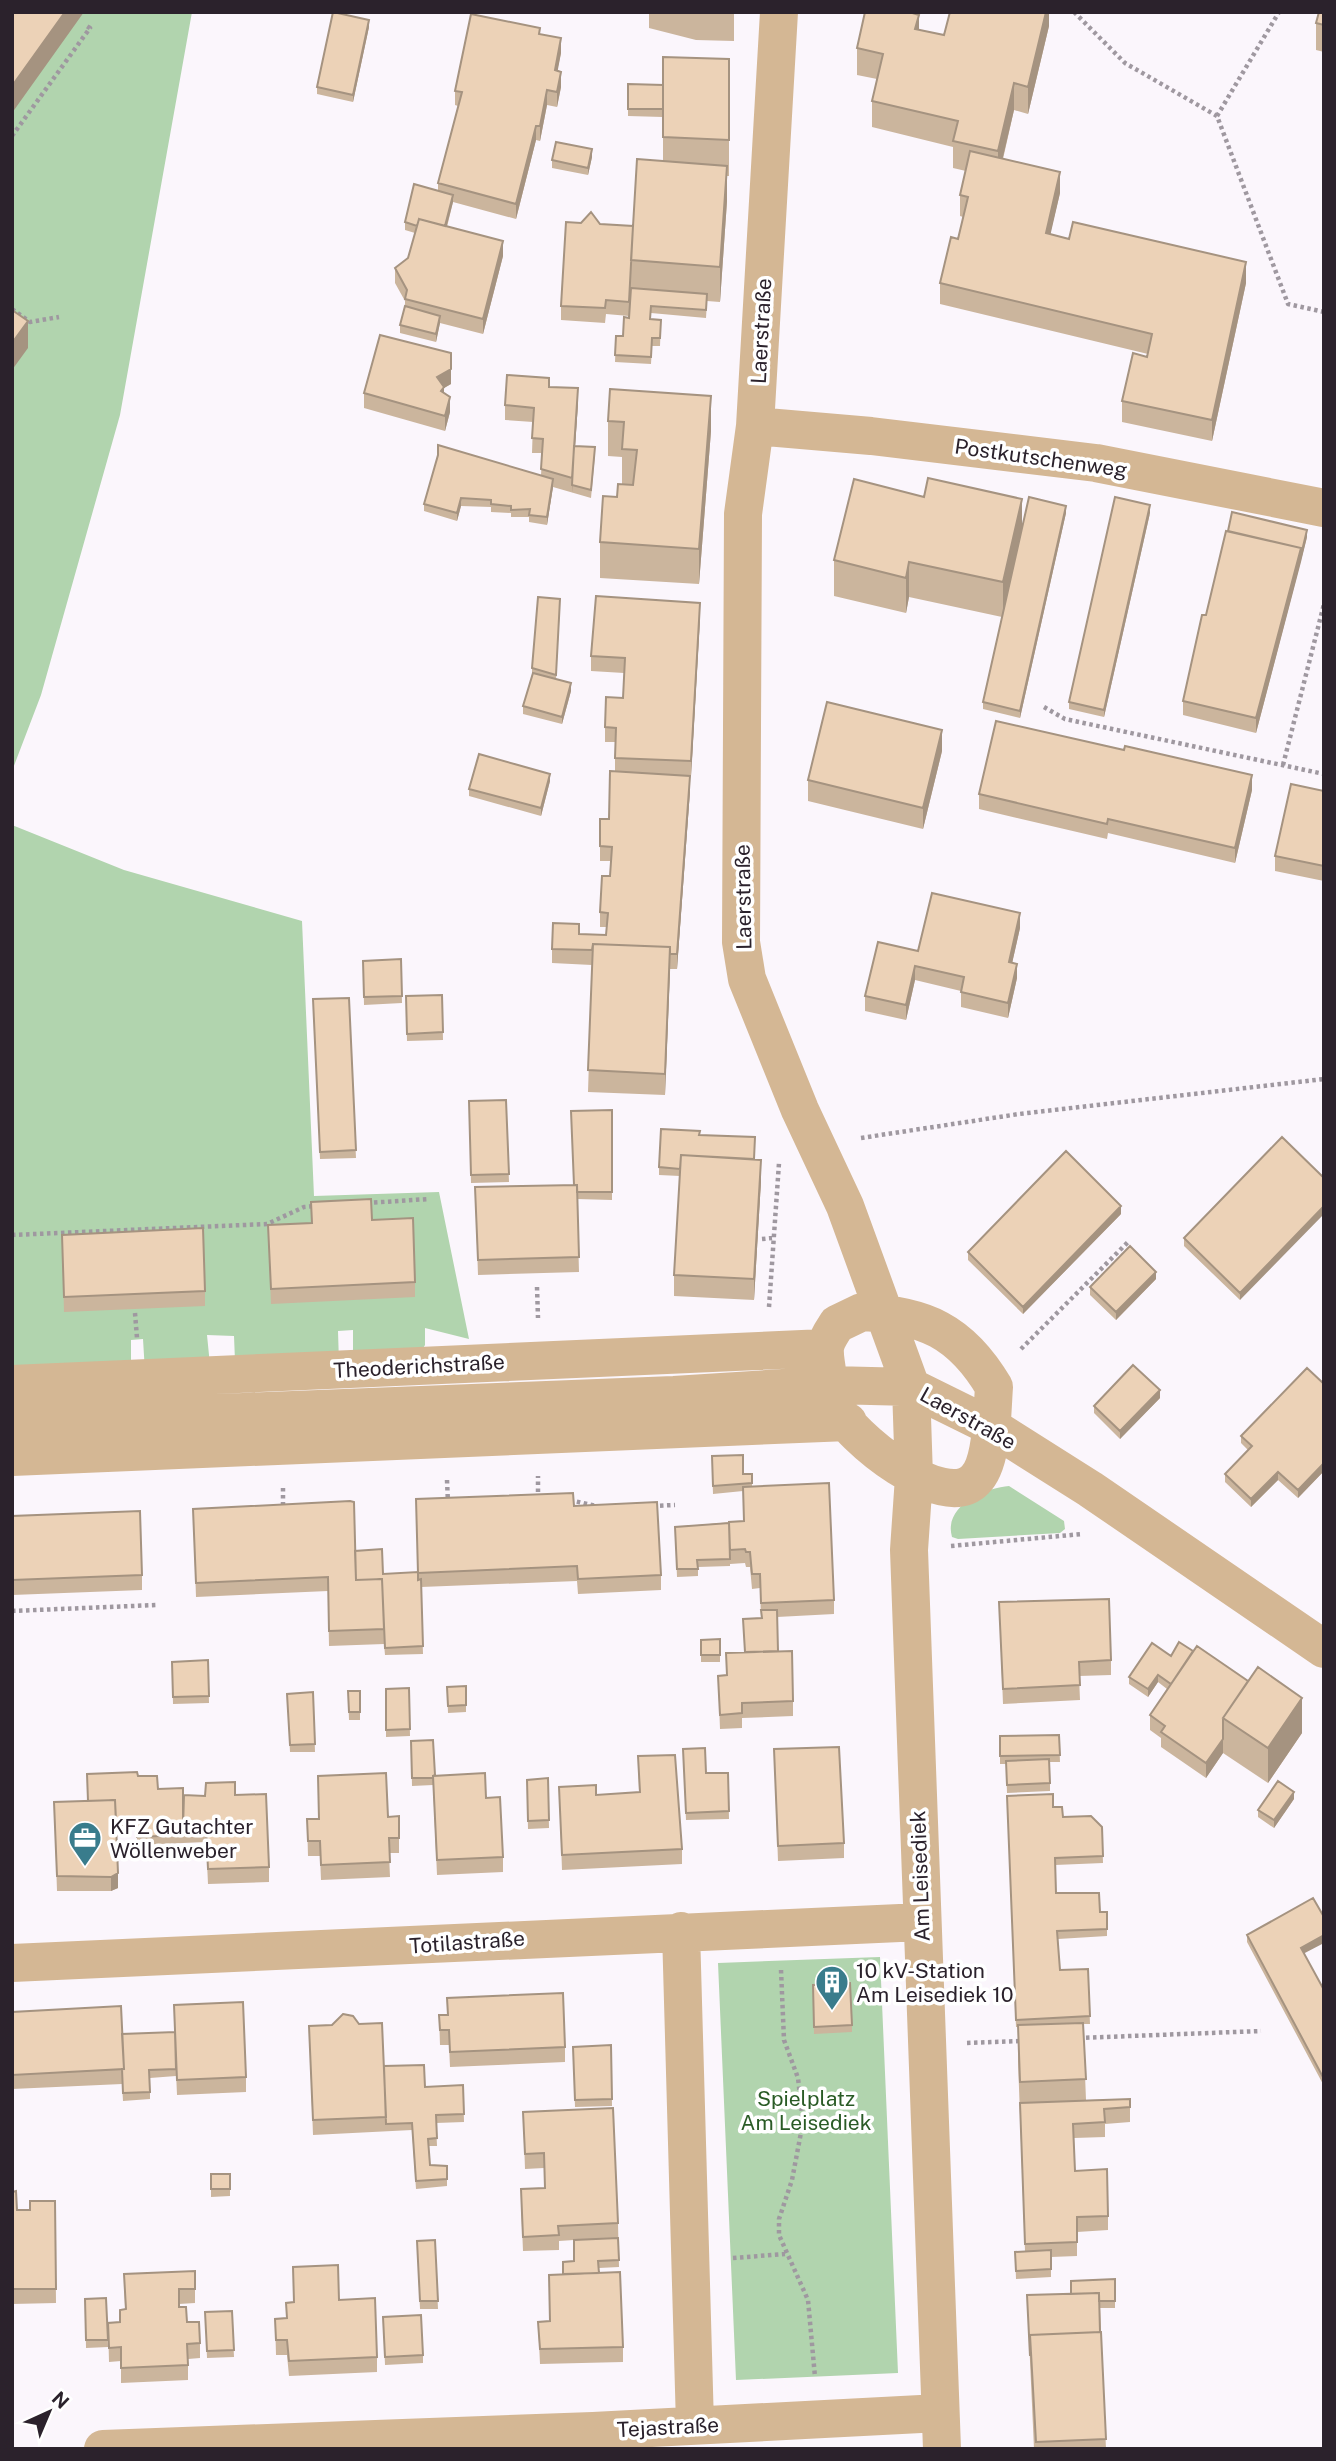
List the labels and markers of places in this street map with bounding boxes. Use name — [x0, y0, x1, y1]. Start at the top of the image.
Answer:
place label: KFZ Gutachter Wöllenweber — [110, 1814, 253, 1863]
office icon: KFZ Gutachter Wöllenweber — [66, 1819, 104, 1868]
place label: 10 kV-Station Am Leisediek 10 — [856, 1958, 1014, 2007]
building icon: 10 kV-Station Am Leisediek 10 — [813, 1963, 851, 2012]

